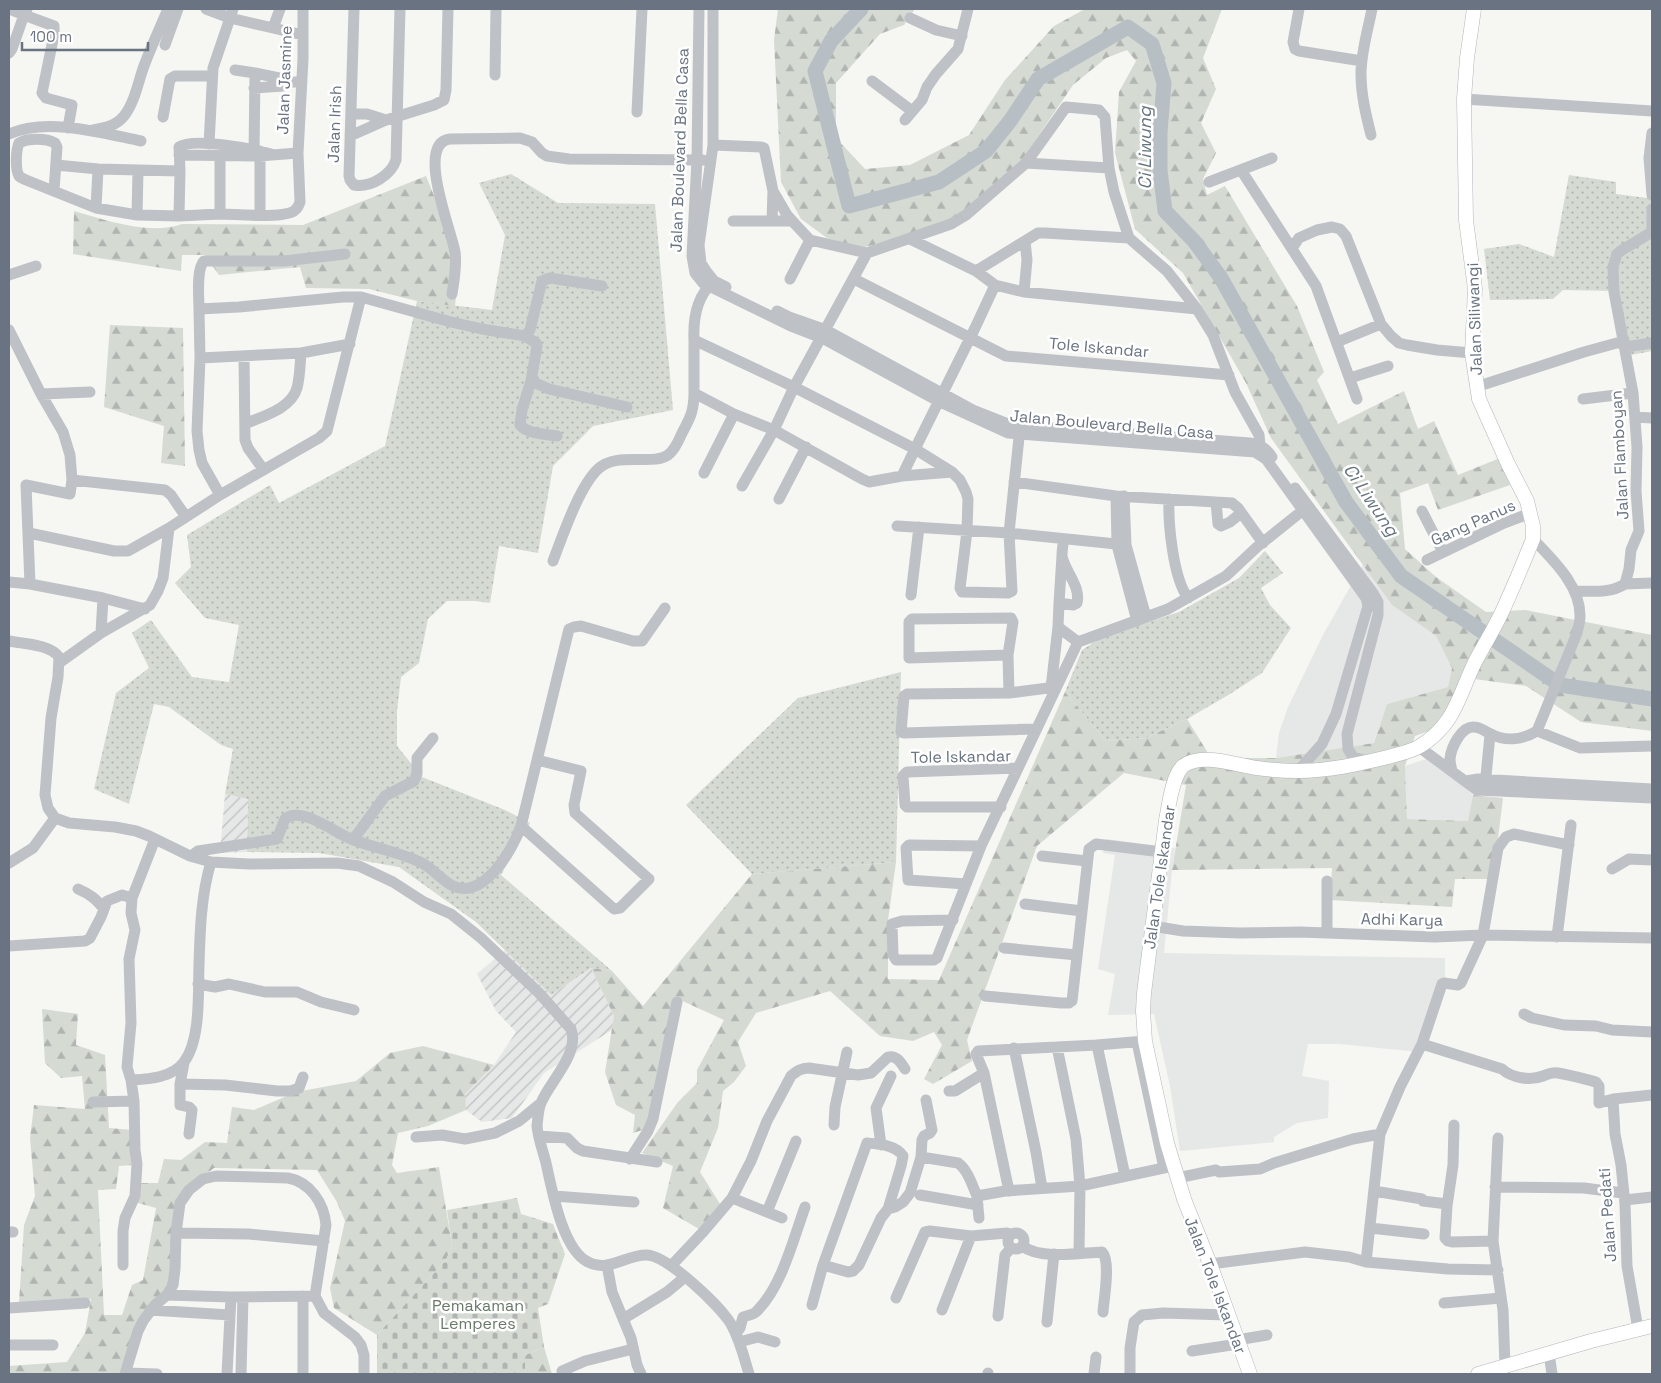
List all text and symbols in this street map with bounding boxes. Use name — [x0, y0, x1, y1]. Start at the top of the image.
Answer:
scale bar — [22, 20, 149, 52]
street label: Jalan Jasmine — [272, 25, 297, 135]
text: 100 m — [30, 27, 72, 46]
street label: Jalan Boulevard Bella Casa — [665, 47, 694, 253]
street label: Jalan Irish — [323, 85, 346, 163]
water label: Ci Liwung — [1133, 105, 1156, 189]
street label: Jalan Siliwangi — [1462, 262, 1487, 376]
street label: Tole Iskandar — [1048, 333, 1150, 362]
street label: Jalan Flamboyan — [1606, 390, 1633, 520]
street label: Jalan Boulevard Bella Casa — [1009, 405, 1215, 444]
water label: Ci Liwung — [1339, 459, 1405, 542]
street label: Gang Panus — [1428, 494, 1519, 550]
street label: Tole Iskandar — [911, 745, 1011, 768]
street label: Jalan Tole Iskandar — [1139, 804, 1180, 951]
street label: Adhi Karya — [1361, 908, 1443, 931]
street label: Jalan Pedati — [1594, 1167, 1621, 1263]
street label: Jalan Tole Iskandar — [1180, 1214, 1251, 1357]
park label: Pemakaman Lemperes — [432, 1295, 524, 1334]

